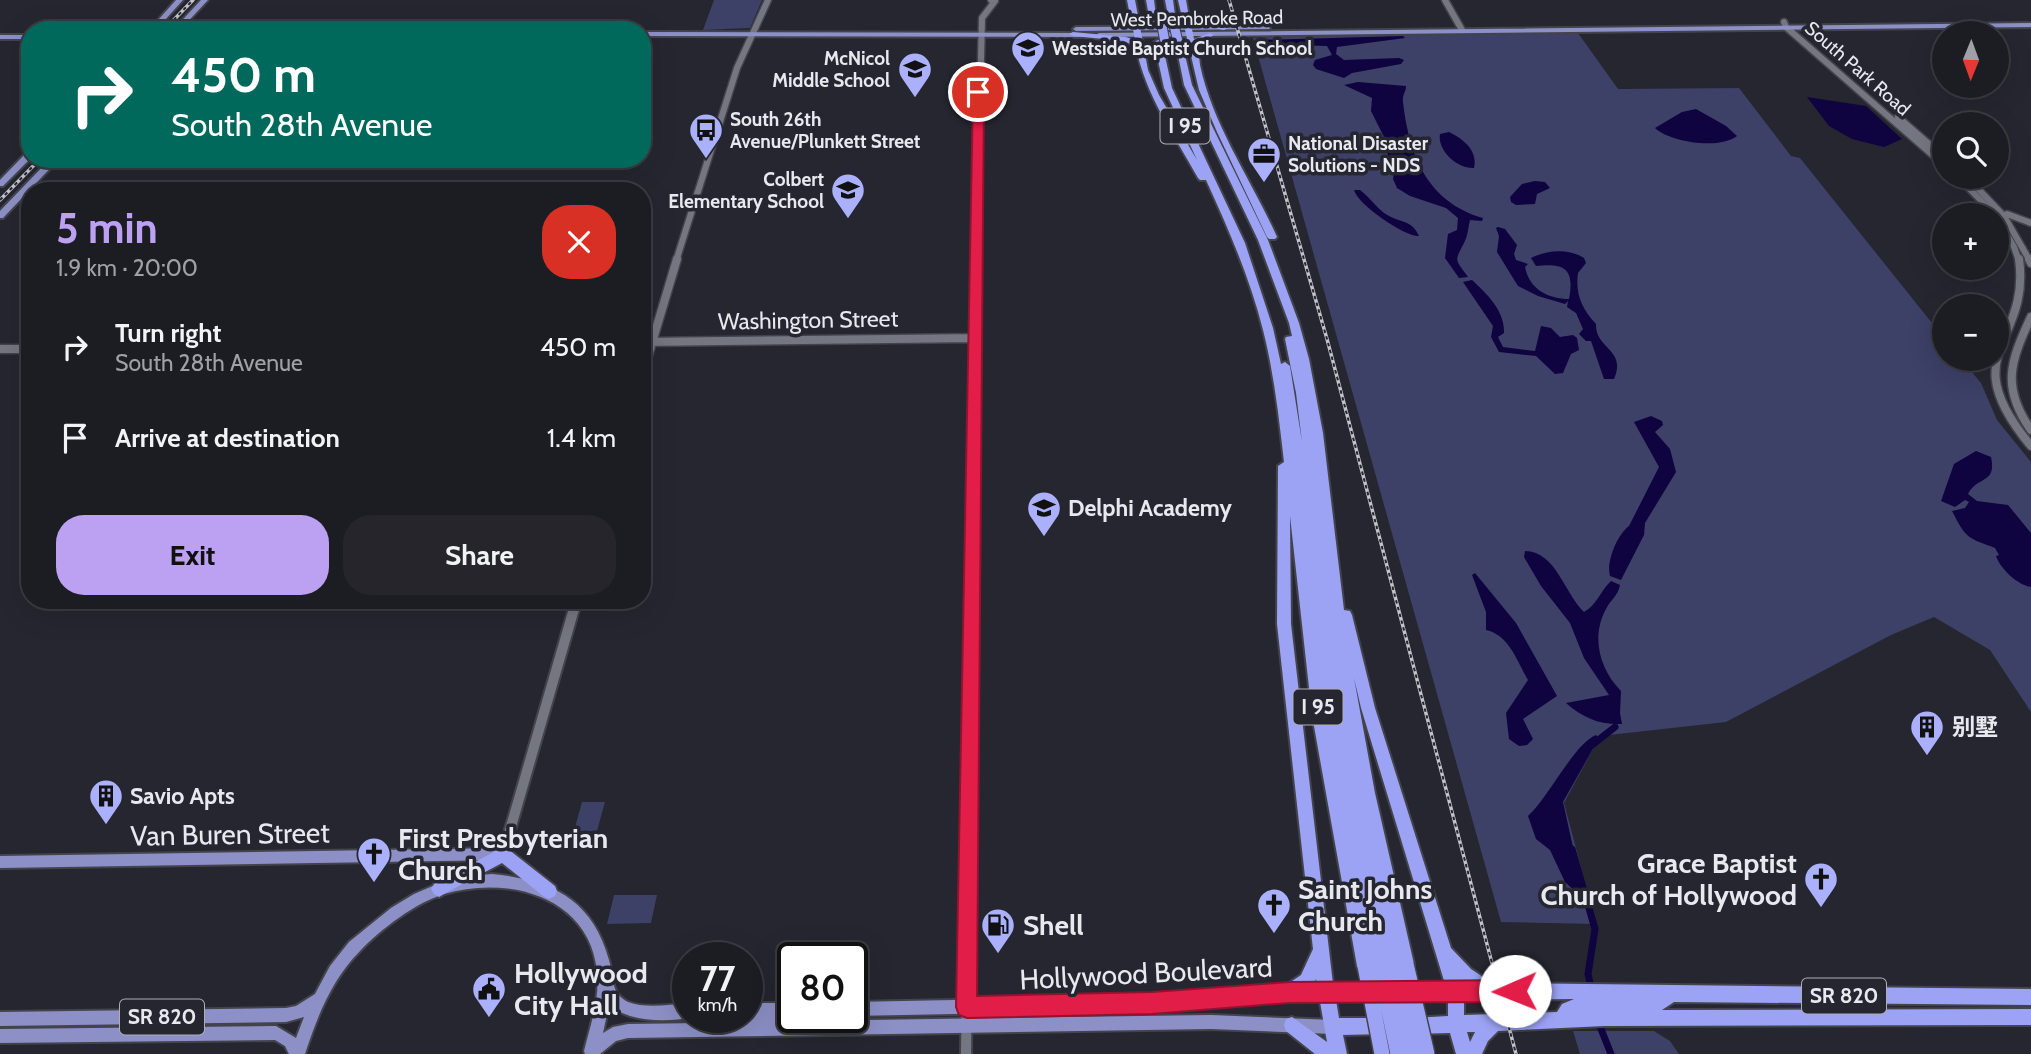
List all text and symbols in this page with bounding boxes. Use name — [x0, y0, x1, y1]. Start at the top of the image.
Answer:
street label: West Pembroke Road — [1111, 5, 1283, 32]
street label: South Park Road — [1800, 16, 1915, 120]
north arrow — [1932, 21, 2009, 98]
map controls — [1932, 21, 2009, 371]
school or university icon: Westside Baptist Church School — [1009, 29, 1047, 78]
place label: Westside Baptist Church School — [1052, 37, 1312, 60]
text: 450 m — [171, 45, 316, 104]
place label: McNicol Middle School — [772, 47, 890, 92]
icon: right — [56, 49, 147, 140]
school or university icon: McNicol Middle School — [896, 50, 934, 99]
pin — [948, 62, 1008, 122]
icon: arrive — [959, 73, 997, 111]
text: South 28th Avenue — [171, 105, 432, 144]
place label: South 26th Avenue/Plunkett Street — [730, 108, 921, 153]
road number: I 95 — [1160, 108, 1210, 144]
bus stop icon: South 26th Avenue/Plunkett Street — [687, 111, 725, 160]
button: search — [1932, 112, 2009, 189]
place label: National Disaster Solutions - NDS — [1288, 132, 1429, 177]
office icon: National Disaster Solutions - NDS — [1245, 135, 1283, 184]
place label: Colbert Elementary School — [668, 168, 824, 213]
school or university icon: Colbert Elementary School — [829, 171, 867, 220]
text: 5 min — [56, 202, 158, 254]
button: + — [1932, 203, 2009, 280]
button: close — [542, 205, 616, 279]
text: 1.9 km · 20:00 — [56, 254, 198, 282]
button: − — [1932, 294, 2009, 371]
street label: Washington Street — [718, 304, 899, 336]
text: Turn right — [115, 317, 221, 349]
icon: right — [56, 328, 94, 366]
text: 450 m — [540, 331, 616, 363]
text: South 28th Avenue — [115, 349, 303, 377]
icon: arrive — [56, 419, 94, 457]
text: Arrive at destination — [115, 422, 340, 454]
text: 1.4 km — [547, 422, 616, 454]
school or university icon: Delphi Academy — [1025, 489, 1063, 538]
place label: Delphi Academy — [1068, 494, 1232, 522]
button: Exit — [56, 515, 329, 595]
button: Share — [343, 515, 616, 595]
road number: I 95 — [1294, 690, 1342, 724]
building icon: 别墅 — [1908, 708, 1946, 757]
place label: 别墅 — [1952, 713, 1998, 741]
building icon: Savio Apts — [87, 777, 125, 826]
place label: Savio Apts — [130, 782, 235, 810]
street label: Van Buren Street — [130, 815, 330, 853]
place label: First Presbyterian Church — [398, 821, 608, 887]
church icon: First Presbyterian Church — [355, 835, 393, 884]
place label: Grace Baptist Church of Hollywood — [1540, 846, 1797, 912]
church icon: Grace Baptist Church of Hollywood — [1802, 860, 1840, 909]
place label: Saint Johns Church — [1298, 872, 1432, 938]
church icon: Saint Johns Church — [1255, 886, 1293, 935]
fuel station icon: Shell — [979, 906, 1017, 955]
place label: Shell — [1023, 908, 1084, 942]
speed limit sign: 80 — [777, 942, 868, 1033]
street label: Hollywood Boulevard — [1019, 949, 1273, 997]
position arrow — [1478, 954, 1552, 1028]
place label: Hollywood City Hall — [514, 956, 648, 1022]
text: 77 — [700, 957, 735, 1000]
public building icon: Hollywood City Hall — [470, 970, 508, 1019]
road number: SR 820 — [1802, 978, 1886, 1014]
text: km/h — [698, 994, 737, 1016]
road number: SR 820 — [120, 1000, 204, 1034]

